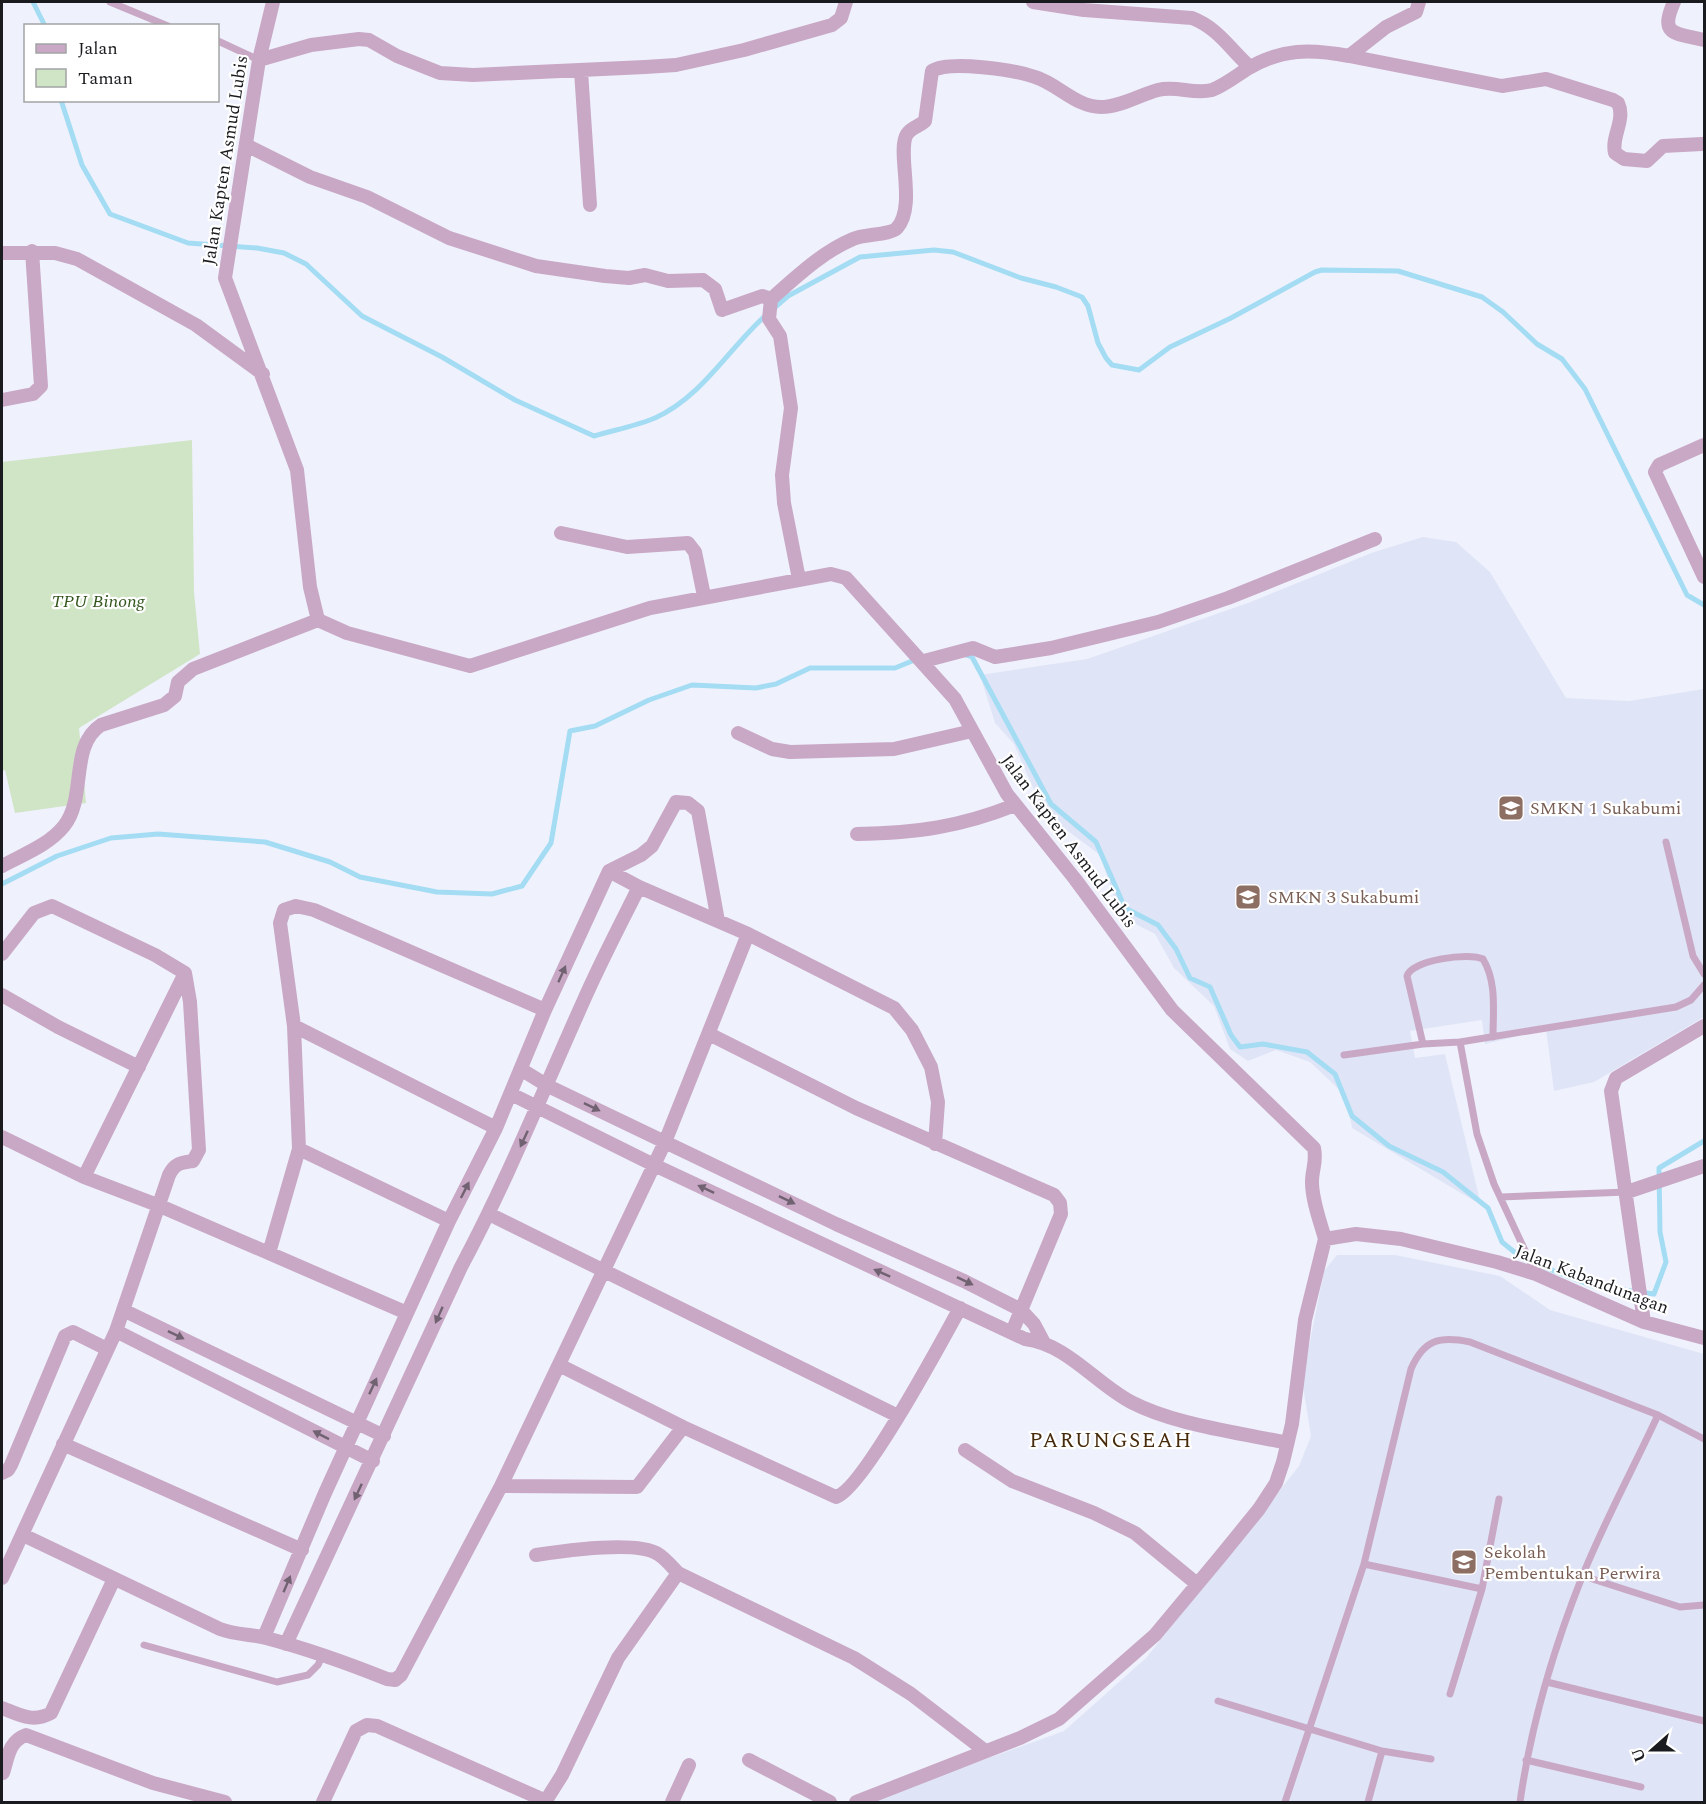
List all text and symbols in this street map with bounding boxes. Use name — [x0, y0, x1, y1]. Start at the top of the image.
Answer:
legend — [24, 24, 219, 102]
text: Jalan — [78, 35, 118, 62]
street label: Jalan Kapten Asmud Lubis — [196, 53, 255, 267]
text: Taman — [78, 65, 133, 92]
park label: TPU Binong — [51, 588, 146, 615]
street label: Jalan Kapten Asmud Lubis — [994, 748, 1143, 934]
school or university icon: SMKN 1 Sukabumi — [1496, 793, 1526, 823]
place label: SMKN 1 Sukabumi — [1530, 795, 1682, 822]
school or university icon: SMKN 3 Sukabumi — [1233, 882, 1263, 912]
place label: SMKN 3 Sukabumi — [1268, 884, 1420, 911]
one-way arrow — [557, 965, 566, 982]
one-way arrow — [584, 1102, 601, 1112]
one-way arrow — [518, 1130, 528, 1148]
one-way arrow — [459, 1181, 469, 1199]
one-way arrow — [697, 1185, 714, 1194]
one-way arrow — [779, 1196, 796, 1205]
street label: Jalan Kabandunagan — [1511, 1238, 1673, 1321]
one-way arrow — [873, 1267, 891, 1277]
one-way arrow — [956, 1276, 973, 1286]
one-way arrow — [435, 1306, 444, 1323]
one-way arrow — [167, 1331, 184, 1340]
one-way arrow — [369, 1377, 378, 1394]
district label: PARUNGSEAH — [1029, 1425, 1193, 1457]
one-way arrow — [312, 1430, 329, 1440]
one-way arrow — [354, 1484, 363, 1501]
place label: Sekolah Pembentukan Perwira — [1484, 1539, 1661, 1587]
school or university icon: Sekolah Pembentukan Perwira — [1449, 1547, 1479, 1577]
one-way arrow — [282, 1574, 292, 1592]
north arrow — [1622, 1720, 1682, 1780]
text: U — [1625, 1744, 1653, 1766]

